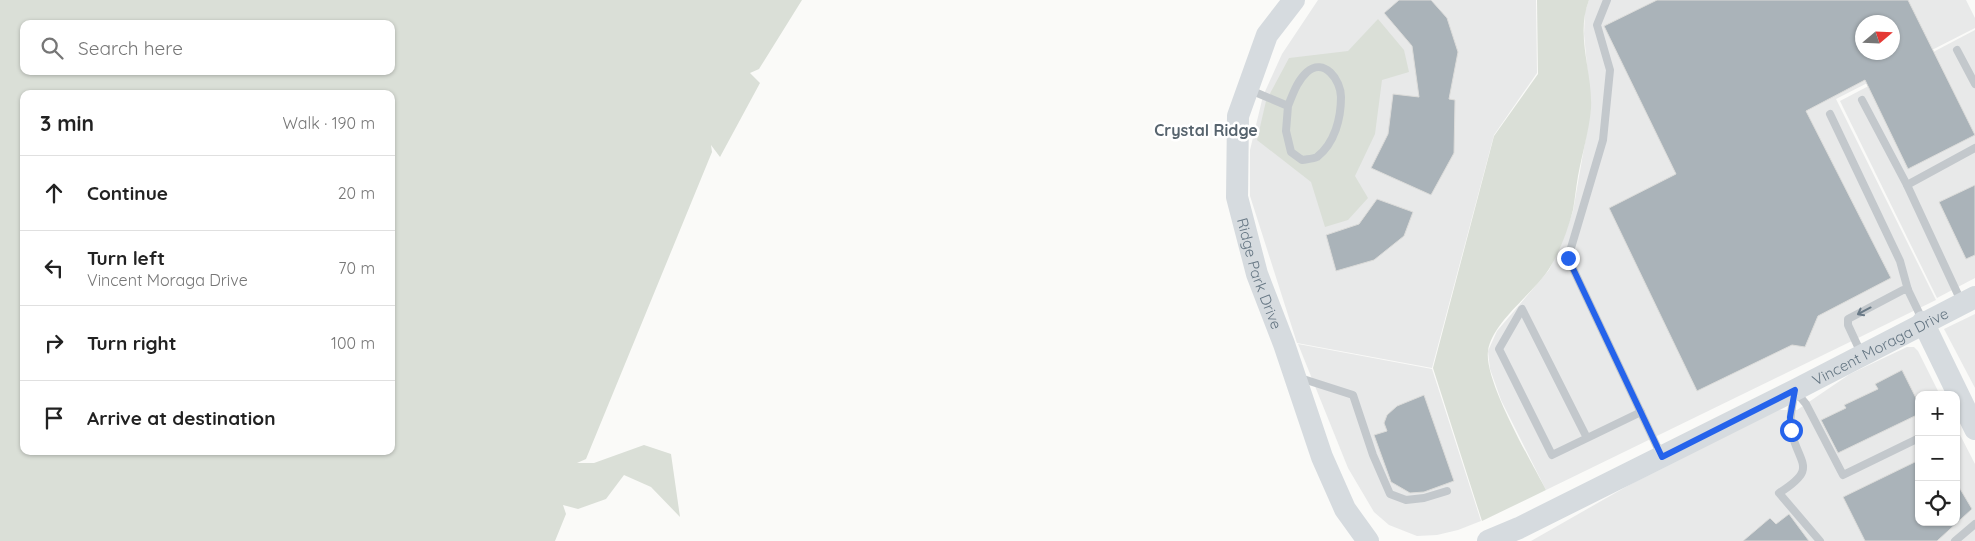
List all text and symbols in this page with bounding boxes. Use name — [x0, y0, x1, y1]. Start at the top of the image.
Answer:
north arrow — [1855, 15, 1900, 60]
search box — [20, 20, 395, 75]
icon: search — [38, 34, 66, 62]
text: Search here — [78, 36, 183, 60]
text: 3 min — [40, 110, 94, 136]
text: Walk · 190 m — [283, 113, 375, 133]
district label: Crystal Ridge — [1154, 120, 1258, 140]
icon: ahead — [40, 179, 68, 207]
text: Continue — [87, 181, 168, 205]
text: 20 m — [338, 183, 375, 203]
street label: Ridge Park Drive — [1233, 216, 1287, 332]
text: Turn left — [87, 246, 165, 270]
route end — [1557, 247, 1580, 270]
icon: left — [40, 254, 68, 282]
text: 70 m — [338, 258, 375, 278]
text: Vincent Moraga Drive — [87, 270, 248, 290]
street label: Vincent Moraga Drive — [1809, 303, 1951, 389]
one-way arrow — [1857, 307, 1872, 316]
icon: right — [40, 329, 68, 357]
text: Turn right — [87, 331, 176, 355]
text: 100 m — [331, 333, 375, 353]
map controls — [1915, 391, 1960, 526]
button: + — [1915, 391, 1960, 436]
icon: arrive — [40, 404, 68, 432]
text: Arrive at destination — [87, 406, 276, 430]
route start — [1780, 419, 1803, 442]
button: − — [1915, 436, 1960, 481]
button: locate — [1915, 481, 1960, 526]

